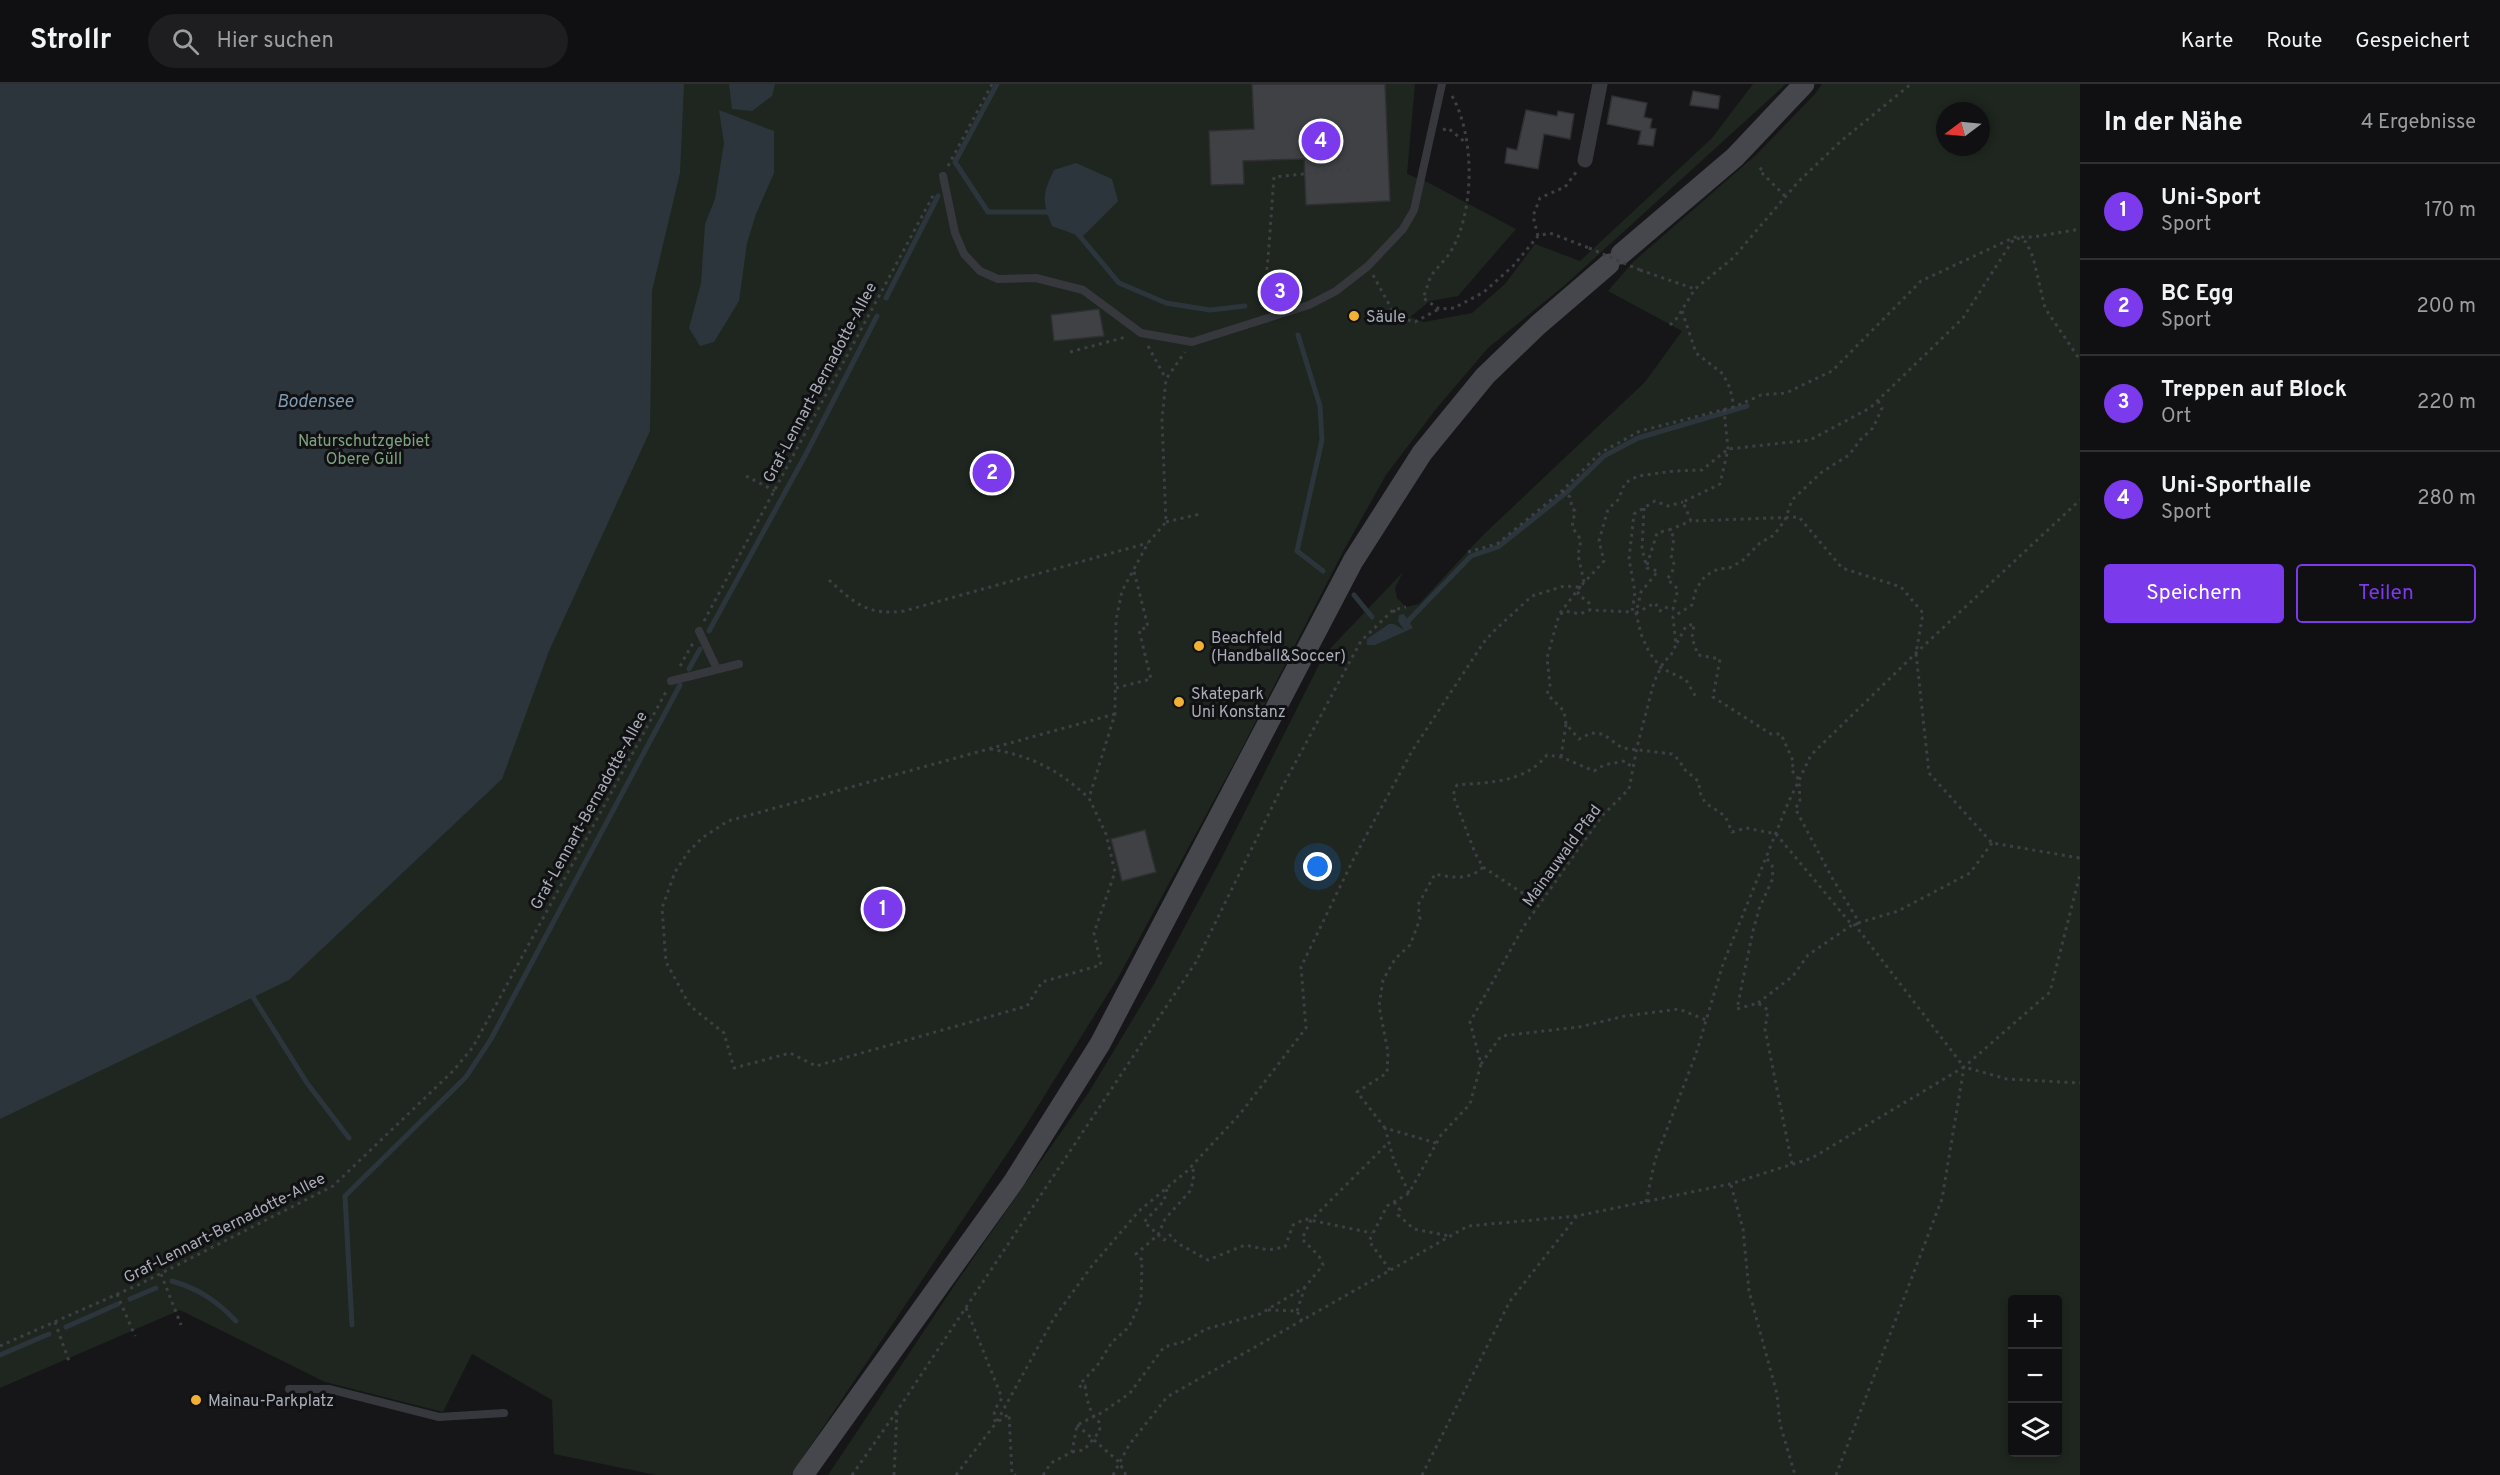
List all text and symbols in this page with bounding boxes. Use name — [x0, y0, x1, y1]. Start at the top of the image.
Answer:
search box — [148, 14, 568, 68]
text: Strollr — [30, 23, 112, 59]
icon: search — [169, 25, 202, 58]
text: Hier suchen — [217, 28, 334, 55]
text: Karte — [2181, 28, 2233, 55]
text: Route — [2266, 28, 2322, 55]
text: Gespeichert — [2355, 28, 2470, 55]
north arrow — [1936, 102, 1990, 156]
text: In der Nähe — [2104, 107, 2243, 140]
text: 4 Ergebnisse — [2361, 110, 2476, 136]
pin: 4 — [1302, 118, 1340, 164]
text: Uni-Sport — [2161, 185, 2261, 212]
text: 1 — [2120, 198, 2128, 224]
text: 170 m — [2424, 198, 2476, 224]
text: Sport — [2161, 212, 2211, 238]
pin: 3 — [1260, 270, 1300, 314]
street label: Graf-Lennart-Bernadotte-Allee — [759, 279, 882, 486]
text: BC Egg — [2161, 281, 2234, 308]
text: 2 — [2117, 294, 2130, 320]
text: 200 m — [2417, 294, 2476, 320]
place label: Säule — [1366, 308, 1406, 328]
text: Sport — [2161, 308, 2211, 334]
marker: Säule — [1347, 309, 1361, 323]
text: Treppen auf Block — [2161, 377, 2347, 404]
text: 3 — [2118, 390, 2130, 416]
text: 220 m — [2417, 390, 2476, 416]
water label: Bodensee — [277, 391, 354, 414]
text: Ort — [2161, 404, 2191, 430]
park label: Naturschutzgebiet Obere Güll — [298, 432, 430, 470]
pin: 2 — [972, 450, 1012, 496]
text: Uni-Sporthalle — [2161, 473, 2311, 500]
text: 4 — [2117, 486, 2130, 512]
text: 280 m — [2417, 486, 2476, 512]
text: Sport — [2161, 500, 2211, 526]
button: Speichern — [2104, 564, 2284, 623]
button: Teilen — [2296, 564, 2476, 623]
place label: Beachfeld (Handball&Soccer) — [1211, 629, 1346, 667]
marker: Beachfeld (Handball&Soccer) — [1192, 639, 1206, 653]
place label: Skatepark Uni Konstanz — [1191, 685, 1286, 723]
marker: Skatepark Uni Konstanz — [1172, 695, 1186, 709]
street label: Graf-Lennart-Bernadotte-Allee — [527, 708, 653, 914]
street label: Mainauwald Pfad — [1519, 801, 1606, 911]
your location — [1303, 852, 1332, 881]
pin: 1 — [864, 886, 902, 932]
street label: Graf-Lennart-Bernadotte-Allee — [121, 1169, 329, 1289]
map controls — [2008, 1295, 2062, 1457]
button: + — [2008, 1295, 2062, 1349]
button: − — [2008, 1349, 2062, 1403]
place label: Mainau-Parkplatz — [208, 1392, 334, 1412]
marker: Mainau-Parkplatz — [189, 1393, 203, 1407]
button: layers — [2008, 1403, 2062, 1457]

